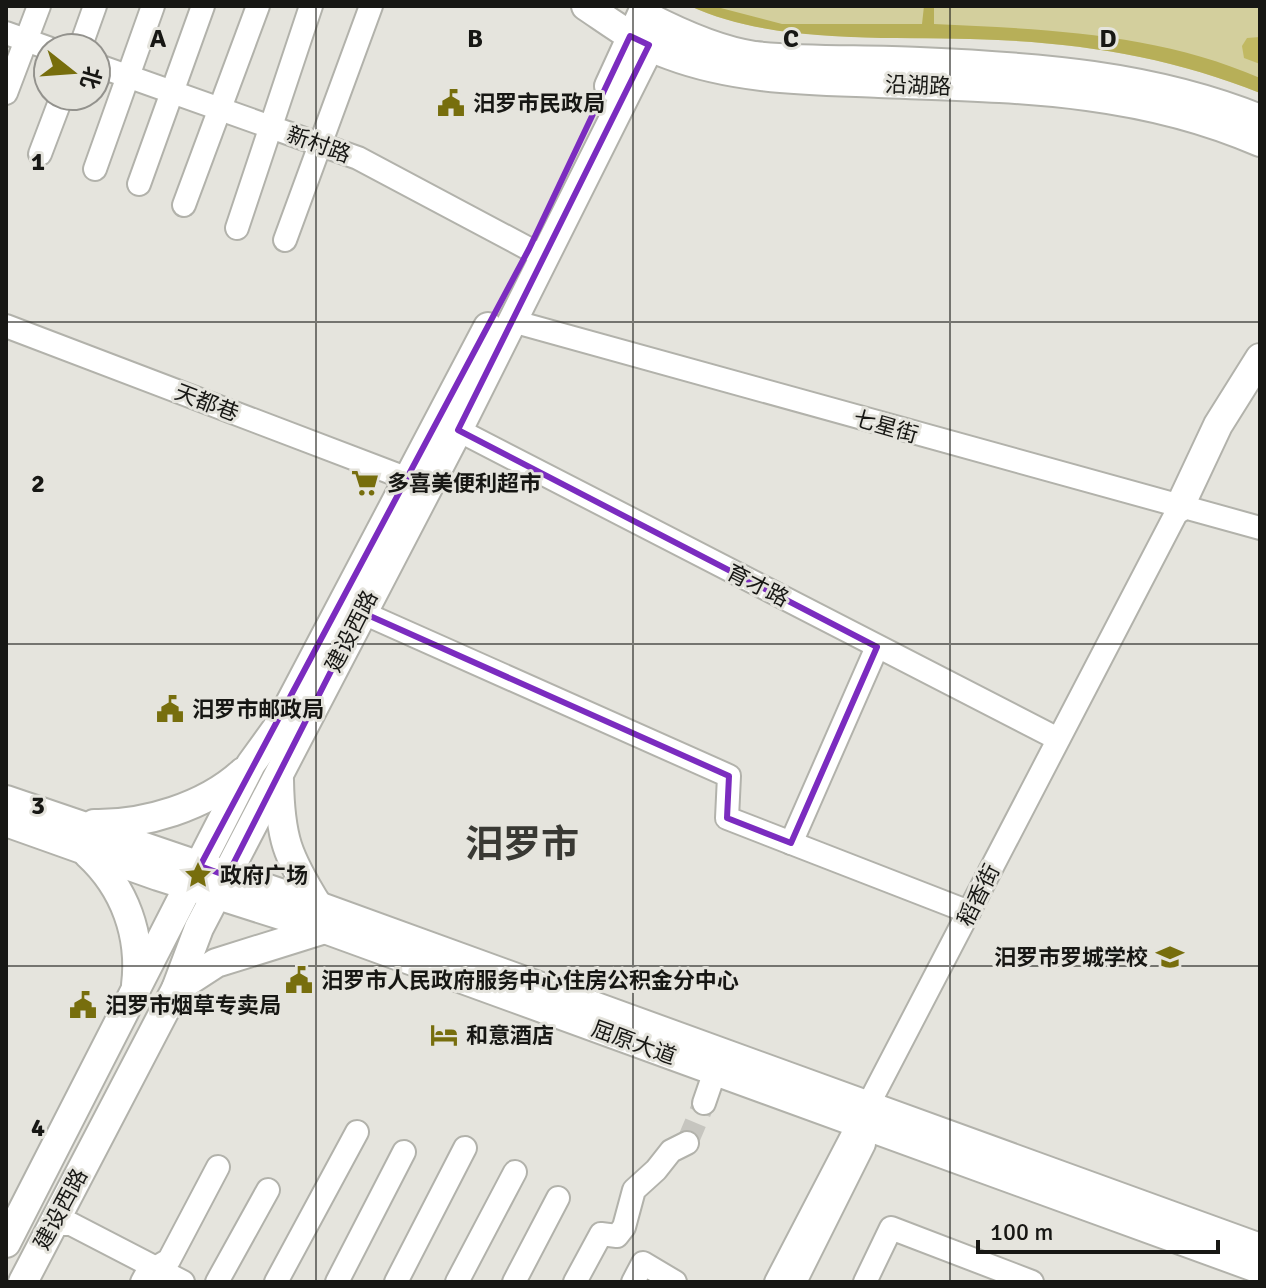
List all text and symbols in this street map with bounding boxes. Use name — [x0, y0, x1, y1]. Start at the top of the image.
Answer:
text: A — [150, 23, 167, 55]
text: B — [467, 23, 483, 55]
text: C — [783, 23, 799, 55]
text: D — [1099, 23, 1117, 55]
north arrow — [32, 32, 112, 112]
text: 北 — [75, 63, 107, 92]
street label: 沿湖路 — [885, 71, 951, 100]
public building icon: 汨罗市民政局 — [436, 88, 466, 118]
place label: 汨罗市民政局 — [473, 90, 605, 117]
street label: 新村路 — [283, 120, 354, 168]
text: 1 — [31, 146, 45, 178]
street label: 天都巷 — [171, 378, 242, 427]
street label: 七星街 — [850, 404, 921, 449]
text: 2 — [31, 468, 45, 500]
supermarket icon: 多喜美便利超市 — [350, 468, 380, 498]
place label: 多喜美便利超市 — [387, 470, 541, 497]
street label: 育才路 — [722, 558, 793, 612]
street label: 建设西路 — [319, 586, 383, 677]
public building icon: 汨罗市邮政局 — [155, 694, 185, 724]
place label: 汨罗市邮政局 — [192, 696, 324, 723]
text: 3 — [31, 790, 45, 822]
district label: 汨罗市 — [465, 821, 579, 868]
place icon: 政府广场 — [183, 860, 213, 890]
street label: 稻香街 — [951, 860, 1005, 931]
place label: 政府广场 — [220, 862, 308, 889]
school or university icon: 汨罗市罗城学校 — [1155, 942, 1185, 972]
place label: 汨罗市罗城学校 — [994, 944, 1148, 971]
public building icon: 汨罗市人民政府服务中心住房公积金分中心 — [284, 965, 314, 995]
place label: 汨罗市人民政府服务中心住房公积金分中心 — [321, 967, 739, 994]
public building icon: 汨罗市烟草专卖局 — [68, 990, 98, 1020]
place label: 汨罗市烟草专卖局 — [105, 992, 281, 1019]
street label: 屈原大道 — [588, 1015, 680, 1070]
hotel icon: 和意酒店 — [429, 1020, 459, 1050]
place label: 和意酒店 — [466, 1022, 554, 1049]
text: 4 — [31, 1112, 45, 1144]
street label: 建设西路 — [28, 1164, 93, 1254]
scale bar — [978, 1204, 1218, 1254]
text: 100 m — [990, 1217, 1053, 1247]

